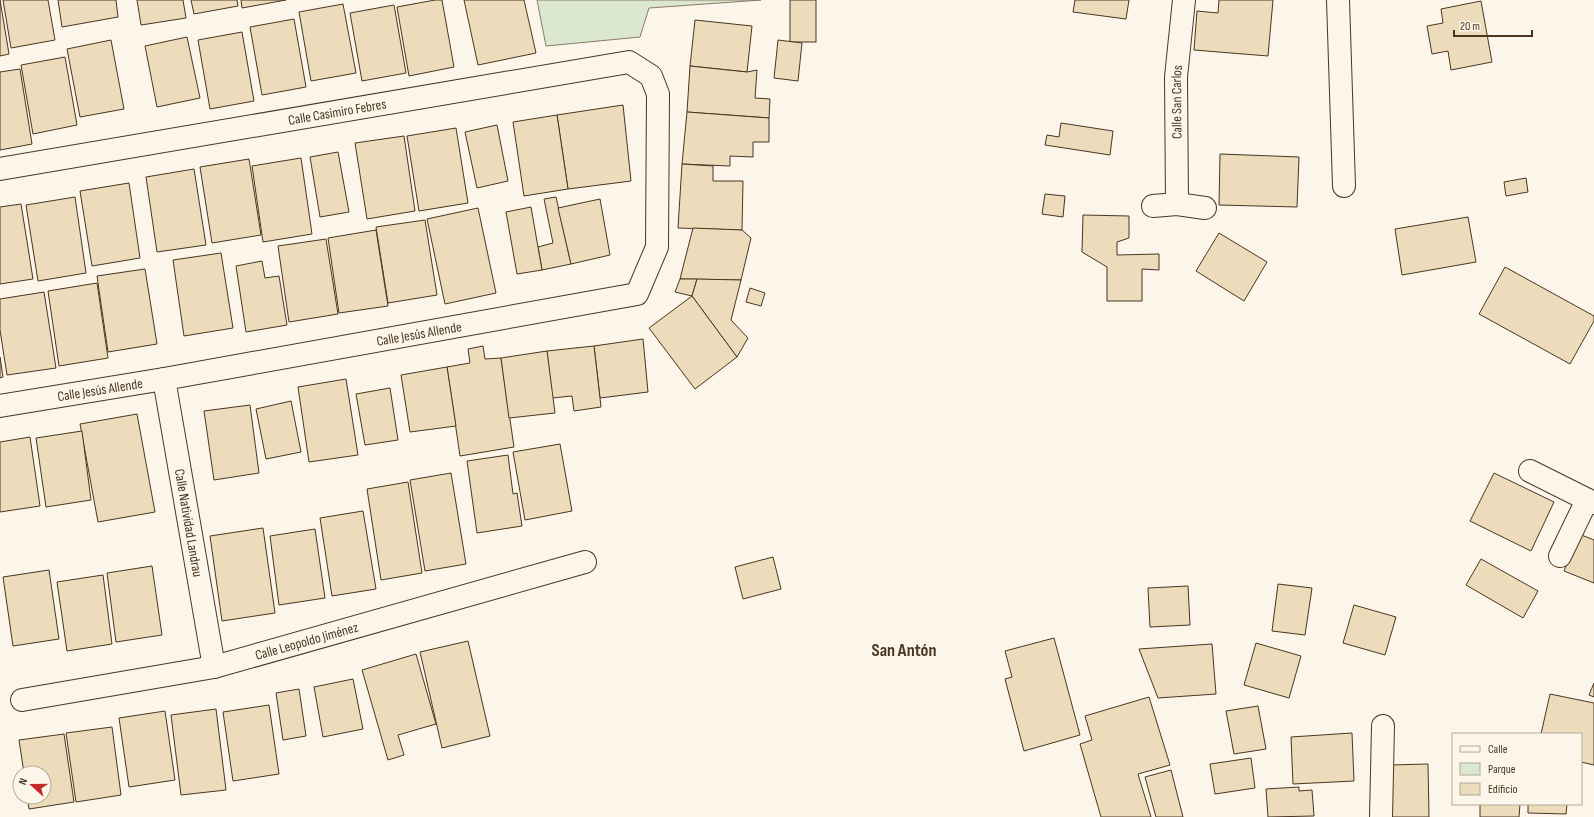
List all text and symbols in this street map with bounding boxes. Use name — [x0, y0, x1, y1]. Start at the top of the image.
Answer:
scale bar — [1454, 12, 1532, 38]
text: 20 m — [1460, 19, 1480, 34]
street label: Calle San Carlos — [1167, 64, 1186, 139]
street label: Calle Casimiro Febres — [287, 95, 387, 128]
street label: Calle Jesús Allende — [375, 318, 463, 350]
street label: Calle Jesús Allende — [56, 375, 144, 405]
street label: Calle Natividad Landrau — [171, 468, 207, 578]
street label: Calle Leopoldo Jiménez — [253, 618, 360, 663]
district label: San Antón — [872, 640, 936, 661]
legend — [1452, 733, 1582, 805]
text: Calle — [1488, 742, 1508, 757]
text: Parque — [1488, 762, 1516, 777]
north arrow — [12, 765, 52, 805]
text: N — [16, 776, 30, 787]
text: Edificio — [1488, 782, 1517, 797]

